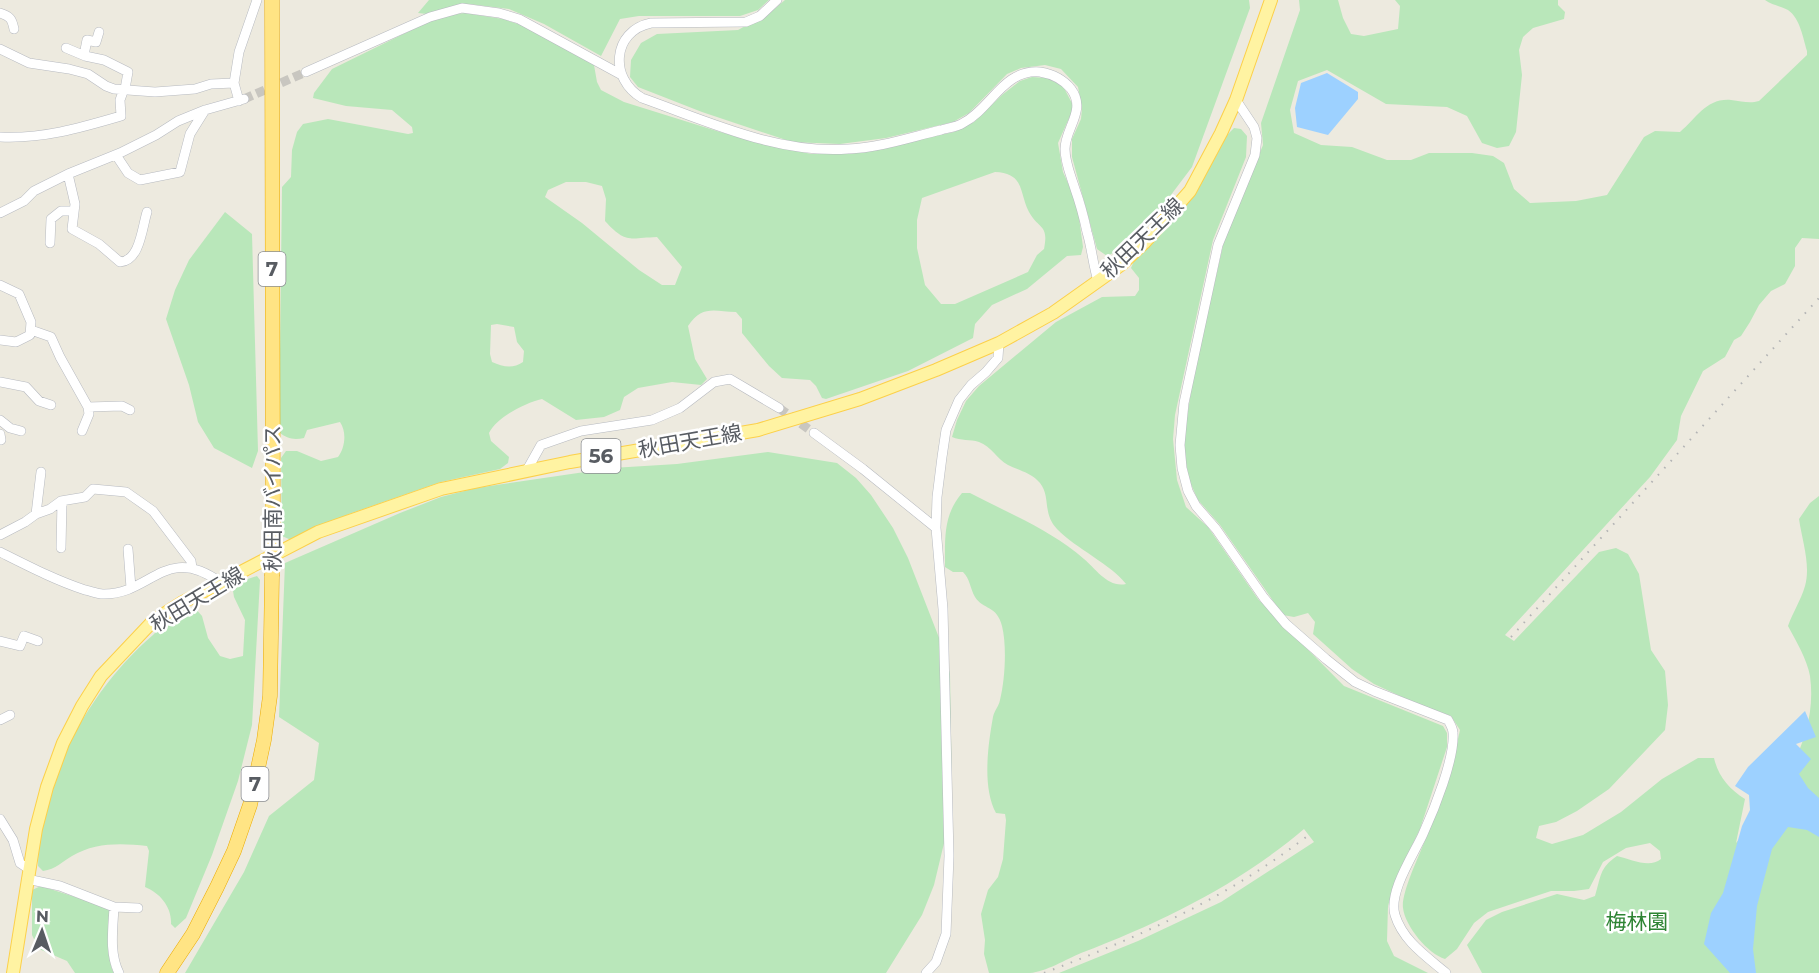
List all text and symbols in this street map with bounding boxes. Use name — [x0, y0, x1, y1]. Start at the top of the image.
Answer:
street label: 秋田天王線 — [1096, 193, 1188, 283]
road number: 7 — [258, 252, 286, 286]
street label: 秋田天王線 — [636, 420, 744, 462]
street label: 秋田南バイパス — [260, 425, 285, 571]
road number: 56 — [582, 439, 620, 473]
street label: 秋田天王線 — [146, 561, 248, 637]
road number: 7 — [242, 767, 268, 801]
north arrow — [12, 901, 72, 961]
text: N — [36, 907, 49, 926]
park label: 梅林園 — [1606, 909, 1669, 934]

